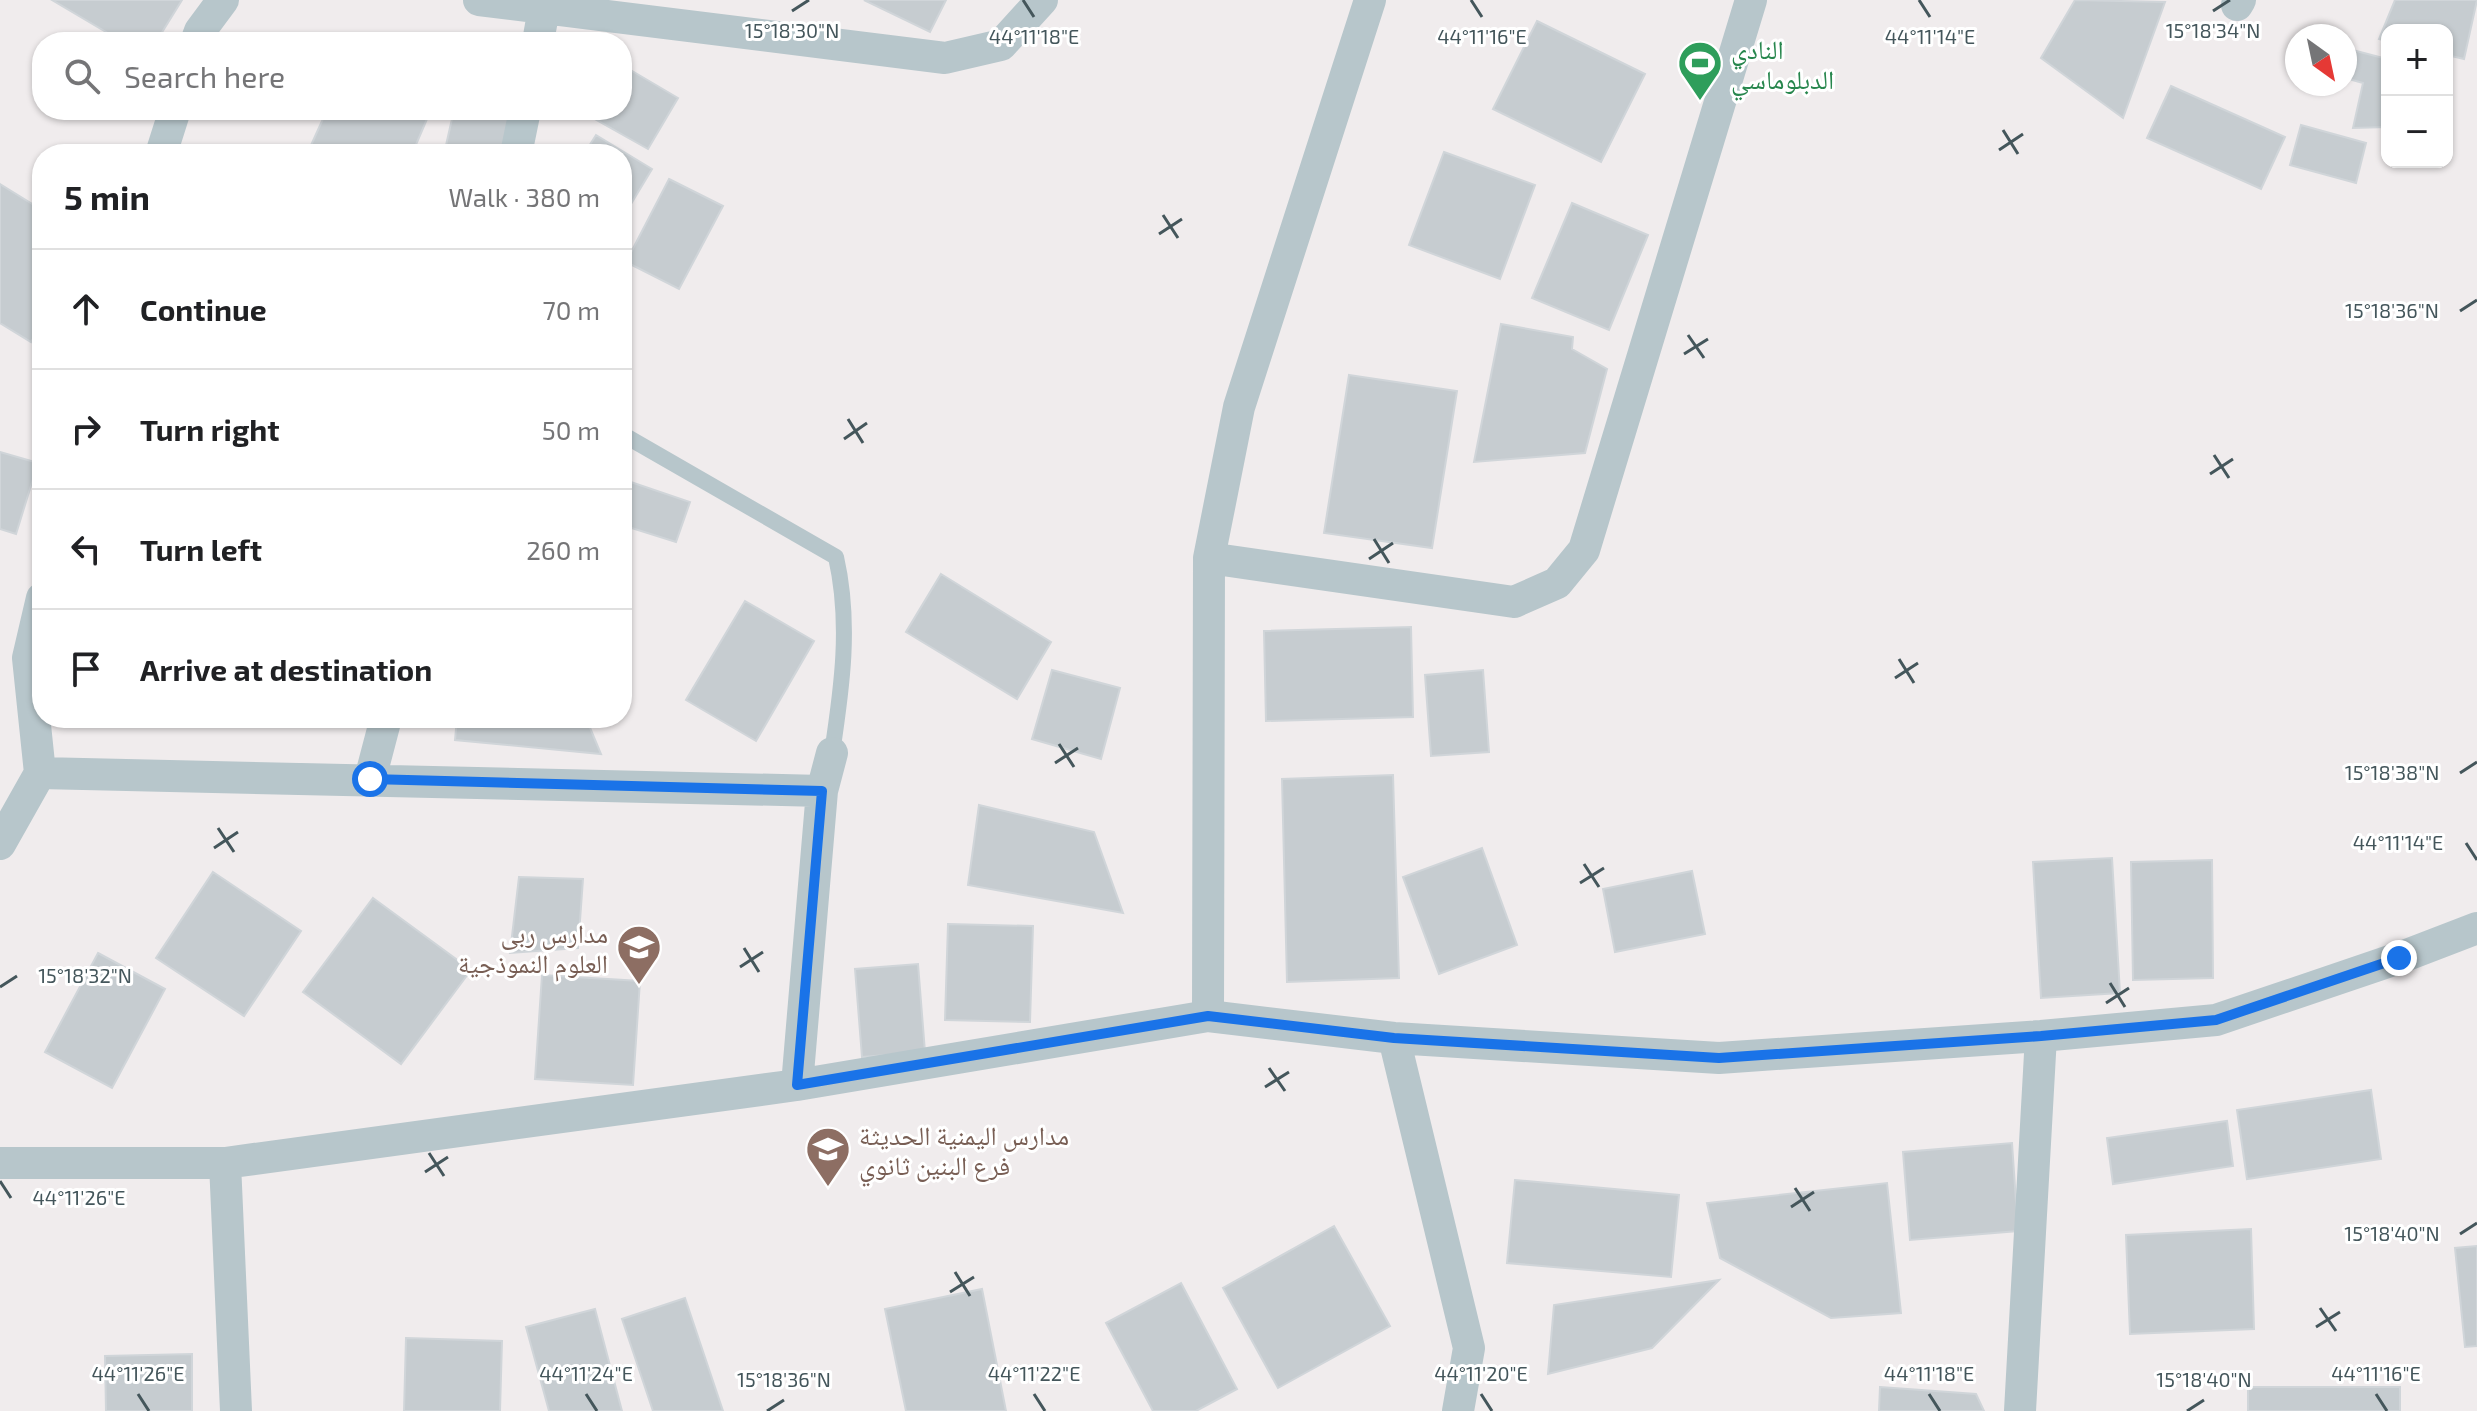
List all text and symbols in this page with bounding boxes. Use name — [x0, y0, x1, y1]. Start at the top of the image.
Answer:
text: 15°18'30"N — [745, 18, 839, 42]
text: 15°18'34"N — [2166, 18, 2260, 42]
text: 44°11'18"E — [989, 24, 1079, 48]
text: 44°11'16"E — [1437, 24, 1527, 48]
text: 44°11'14"E — [1885, 24, 1975, 48]
north arrow — [2285, 24, 2357, 96]
map controls — [2381, 24, 2453, 168]
button: + — [2381, 24, 2453, 96]
search box — [32, 32, 632, 120]
place label: النادي الدبلوماسي — [1731, 33, 1834, 100]
sports icon: النادي الدبلوماسي — [1676, 39, 1724, 102]
icon: search — [60, 54, 104, 98]
text: Search here — [124, 58, 285, 94]
button: − — [2381, 96, 2453, 168]
text: 5 min — [64, 176, 150, 217]
text: Walk · 380 m — [448, 181, 600, 212]
icon: ahead — [64, 287, 108, 331]
text: Continue — [140, 291, 267, 327]
text: 70 m — [542, 294, 600, 325]
text: 15°18'36"N — [2345, 298, 2439, 322]
icon: right — [64, 407, 108, 451]
text: Turn right — [140, 411, 280, 447]
text: 50 m — [542, 414, 600, 445]
icon: left — [64, 527, 108, 571]
text: Turn left — [140, 531, 262, 567]
text: 260 m — [526, 534, 600, 565]
icon: arrive — [64, 647, 108, 691]
text: Arrive at destination — [140, 651, 432, 687]
text: 15°18'38"N — [2345, 760, 2439, 784]
route start — [352, 761, 388, 797]
text: 44°11'14"E — [2353, 830, 2443, 854]
place label: مدارس ربى العلوم النموذجية — [458, 917, 608, 982]
school or university icon: مدارس ربى العلوم النموذجية — [615, 923, 663, 986]
route end — [2381, 940, 2417, 976]
text: 15°18'32"N — [38, 963, 132, 987]
place label: مدارس اليمنية الحديثة فرع البنين ثانوي — [859, 1119, 1069, 1186]
school or university icon: مدارس اليمنية الحديثة فرع البنين ثانوي — [804, 1125, 852, 1188]
text: 44°11'26"E — [33, 1185, 125, 1209]
text: 15°18'40"N — [2344, 1221, 2440, 1245]
text: 44°11'26"E — [92, 1361, 184, 1385]
text: 44°11'24"E — [539, 1361, 633, 1385]
text: 44°11'22"E — [988, 1361, 1080, 1385]
text: 44°11'20"E — [1434, 1361, 1528, 1385]
text: 44°11'18"E — [1884, 1361, 1974, 1385]
text: 44°11'16"E — [2331, 1361, 2421, 1385]
text: 15°18'36"N — [737, 1367, 831, 1391]
text: 15°18'40"N — [2156, 1367, 2252, 1391]

